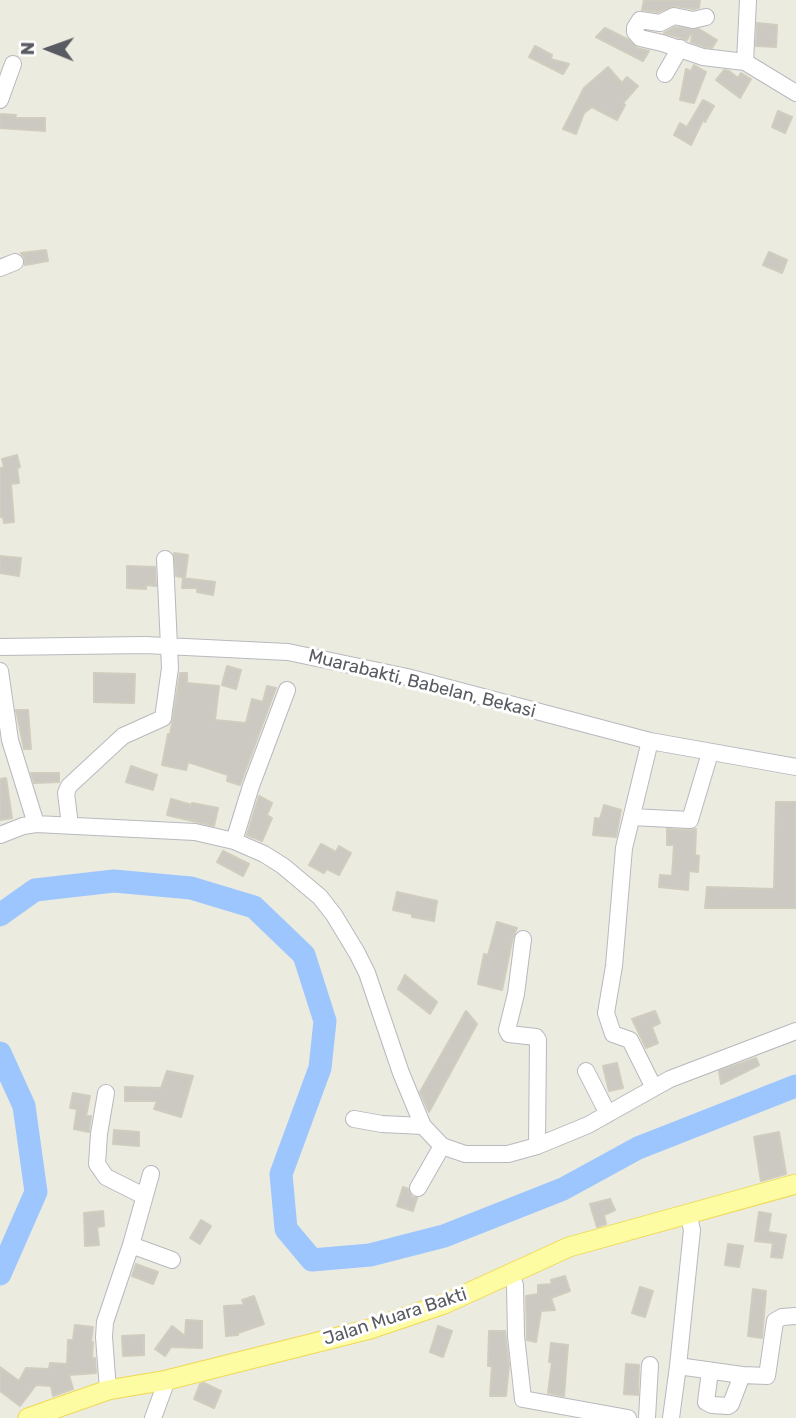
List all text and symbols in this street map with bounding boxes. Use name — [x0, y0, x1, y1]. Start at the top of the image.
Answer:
north arrow — [14, 14, 84, 84]
text: N — [16, 42, 39, 56]
street label: Muarabakti, Babelan, Bekasi — [306, 645, 538, 723]
street label: Jalan Muara Bakti — [321, 1284, 469, 1350]

